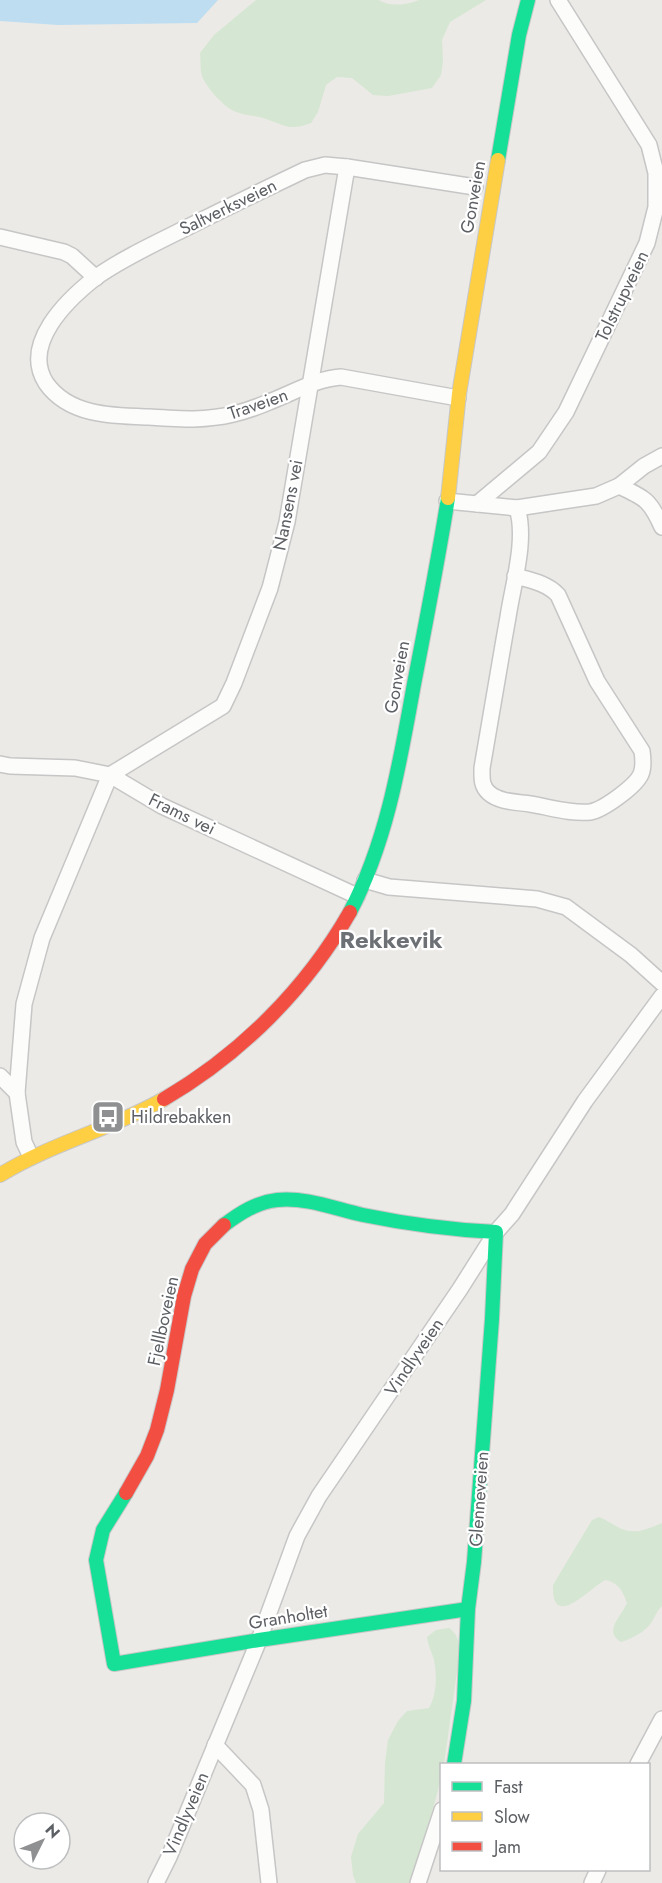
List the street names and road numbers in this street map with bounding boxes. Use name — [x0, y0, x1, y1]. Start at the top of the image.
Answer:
street label: Gonveien — [454, 159, 492, 235]
street label: Saltverksveien — [175, 172, 281, 242]
street label: Tolstrupveien — [589, 246, 655, 346]
street label: Traveien — [224, 382, 292, 426]
street label: Nansens vei — [266, 457, 310, 553]
street label: Gonveien — [378, 639, 416, 715]
street label: Frams vei — [144, 787, 220, 841]
street label: Fjellboveien — [141, 1274, 185, 1368]
street label: Vindlyveien — [378, 1313, 450, 1401]
street label: Glenneveien — [463, 1450, 495, 1548]
street label: Granholtet — [247, 1598, 330, 1636]
street label: Vindlyveien — [157, 1768, 215, 1860]

